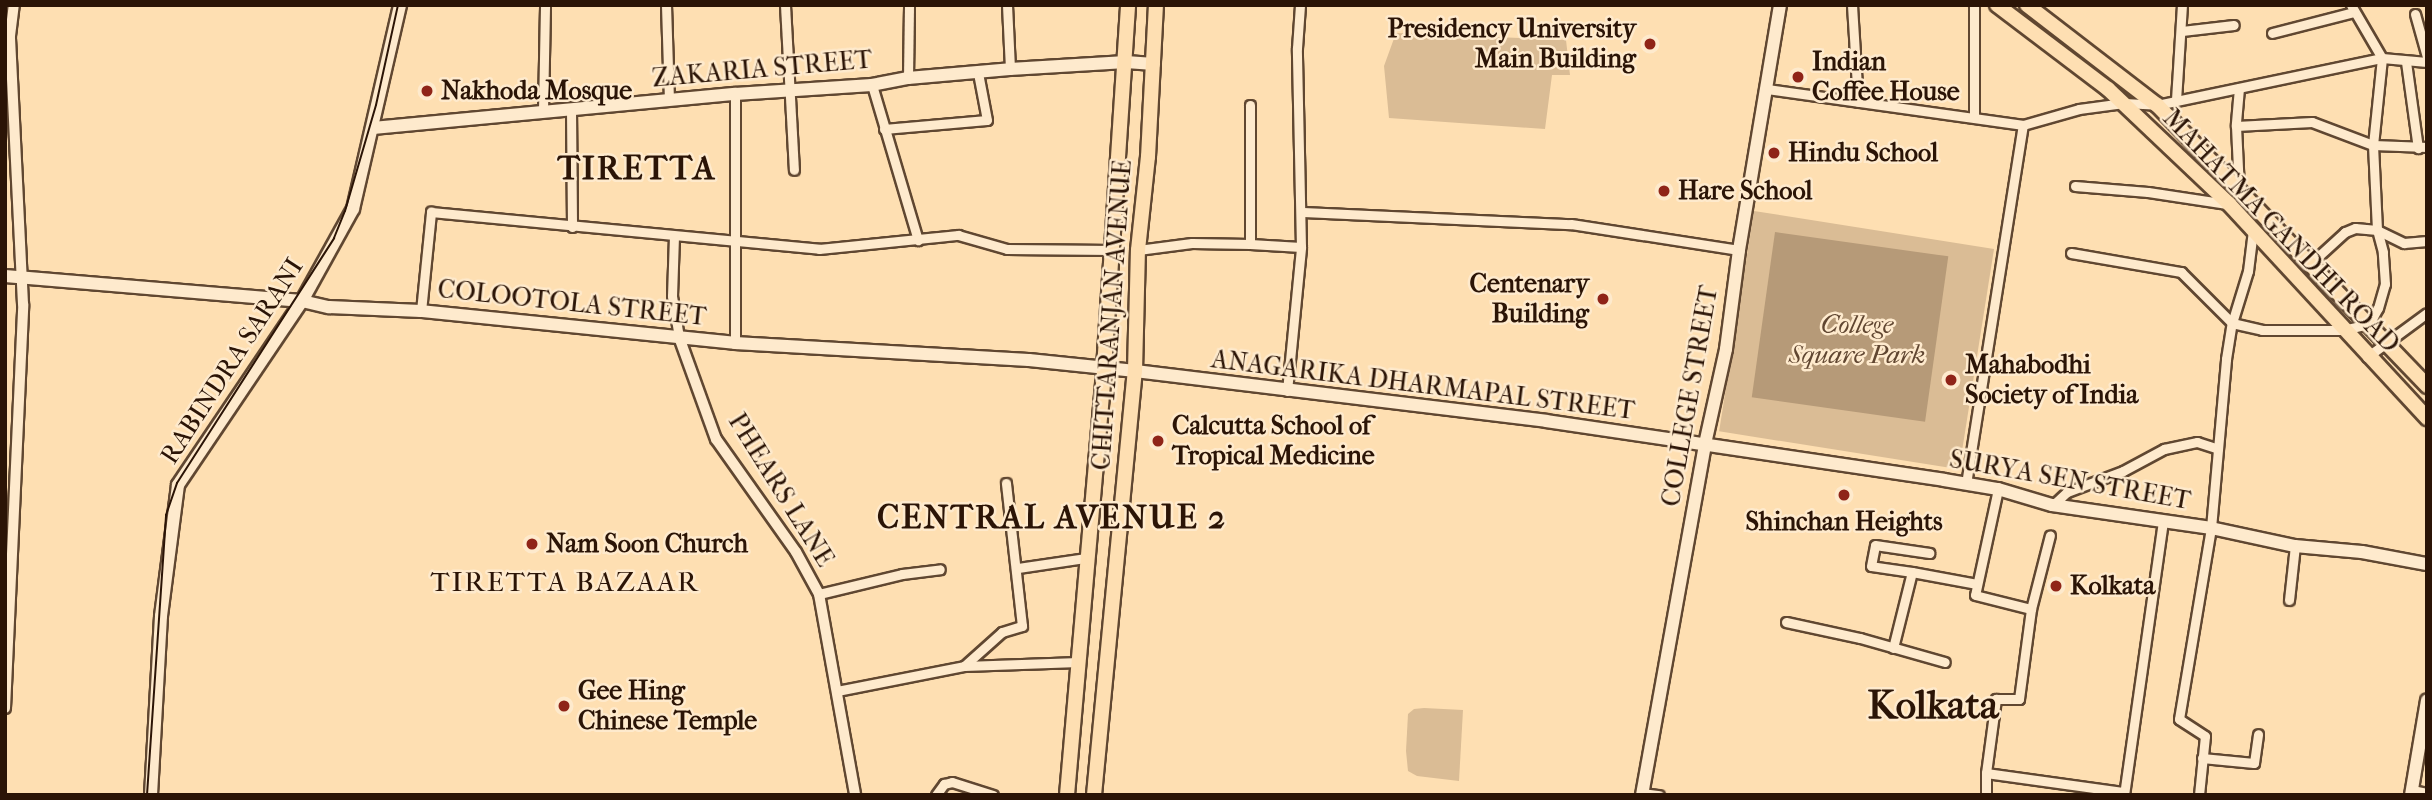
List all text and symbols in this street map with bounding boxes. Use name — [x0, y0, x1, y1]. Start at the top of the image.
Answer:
place label: Presidency University Main Building — [1388, 13, 1636, 74]
marker: Presidency University Main Building — [1642, 36, 1658, 52]
street label: ZAKARIA STREET — [651, 44, 873, 94]
place label: Indian Coffee House — [1812, 46, 1960, 108]
marker: Indian Coffee House — [1790, 69, 1806, 85]
place label: Nakhoda Mosque — [441, 75, 632, 107]
marker: Nakhoda Mosque — [419, 83, 435, 99]
street label: MAHATMA GANDHI ROAD — [2156, 103, 2406, 359]
place label: Hindu School — [1788, 137, 1938, 169]
marker: Hindu School — [1766, 145, 1782, 161]
district label: TIRETTA — [558, 149, 716, 189]
street label: CHITTARANJAN AVENUE — [1086, 159, 1138, 471]
place label: Hare School — [1678, 175, 1813, 207]
marker: Hare School — [1656, 183, 1672, 199]
street label: RABINDRA SARANI — [154, 252, 310, 470]
place label: Centenary Building — [1470, 268, 1589, 330]
street label: COLOOTOLA STREET — [436, 273, 708, 333]
street label: COLLEGE STREET — [1655, 283, 1725, 509]
marker: Centenary Building — [1595, 291, 1611, 307]
park label: College Square Park — [1789, 309, 1925, 370]
street label: ANAGARIKA DHARMAPAL STREET — [1210, 344, 1636, 426]
place label: Mahabodhi Society of India — [1965, 349, 2138, 410]
marker: Mahabodhi Society of India — [1943, 372, 1959, 388]
street label: PHEARS LANE — [721, 407, 841, 573]
place label: Calcutta School of Tropical Medicine — [1172, 410, 1375, 472]
marker: Calcutta School of Tropical Medicine — [1150, 433, 1166, 449]
street label: SURYA SEN STREET — [1947, 443, 2193, 517]
marker: Shinchan Heights — [1836, 487, 1852, 503]
district label: CENTRAL AVENUE 2 — [879, 498, 1225, 538]
place label: Shinchan Heights — [1745, 506, 1943, 538]
place label: Nam Soon Church — [546, 528, 748, 560]
marker: Nam Soon Church — [524, 536, 540, 552]
district label: TIRETTA BAZAAR — [432, 565, 698, 599]
place label: Kolkata — [2070, 570, 2155, 602]
marker: Kolkata — [2048, 578, 2064, 594]
place label: Gee Hing Chinese Temple — [578, 675, 757, 736]
district label: Kolkata — [1867, 681, 1999, 729]
marker: Gee Hing Chinese Temple — [556, 698, 572, 714]

